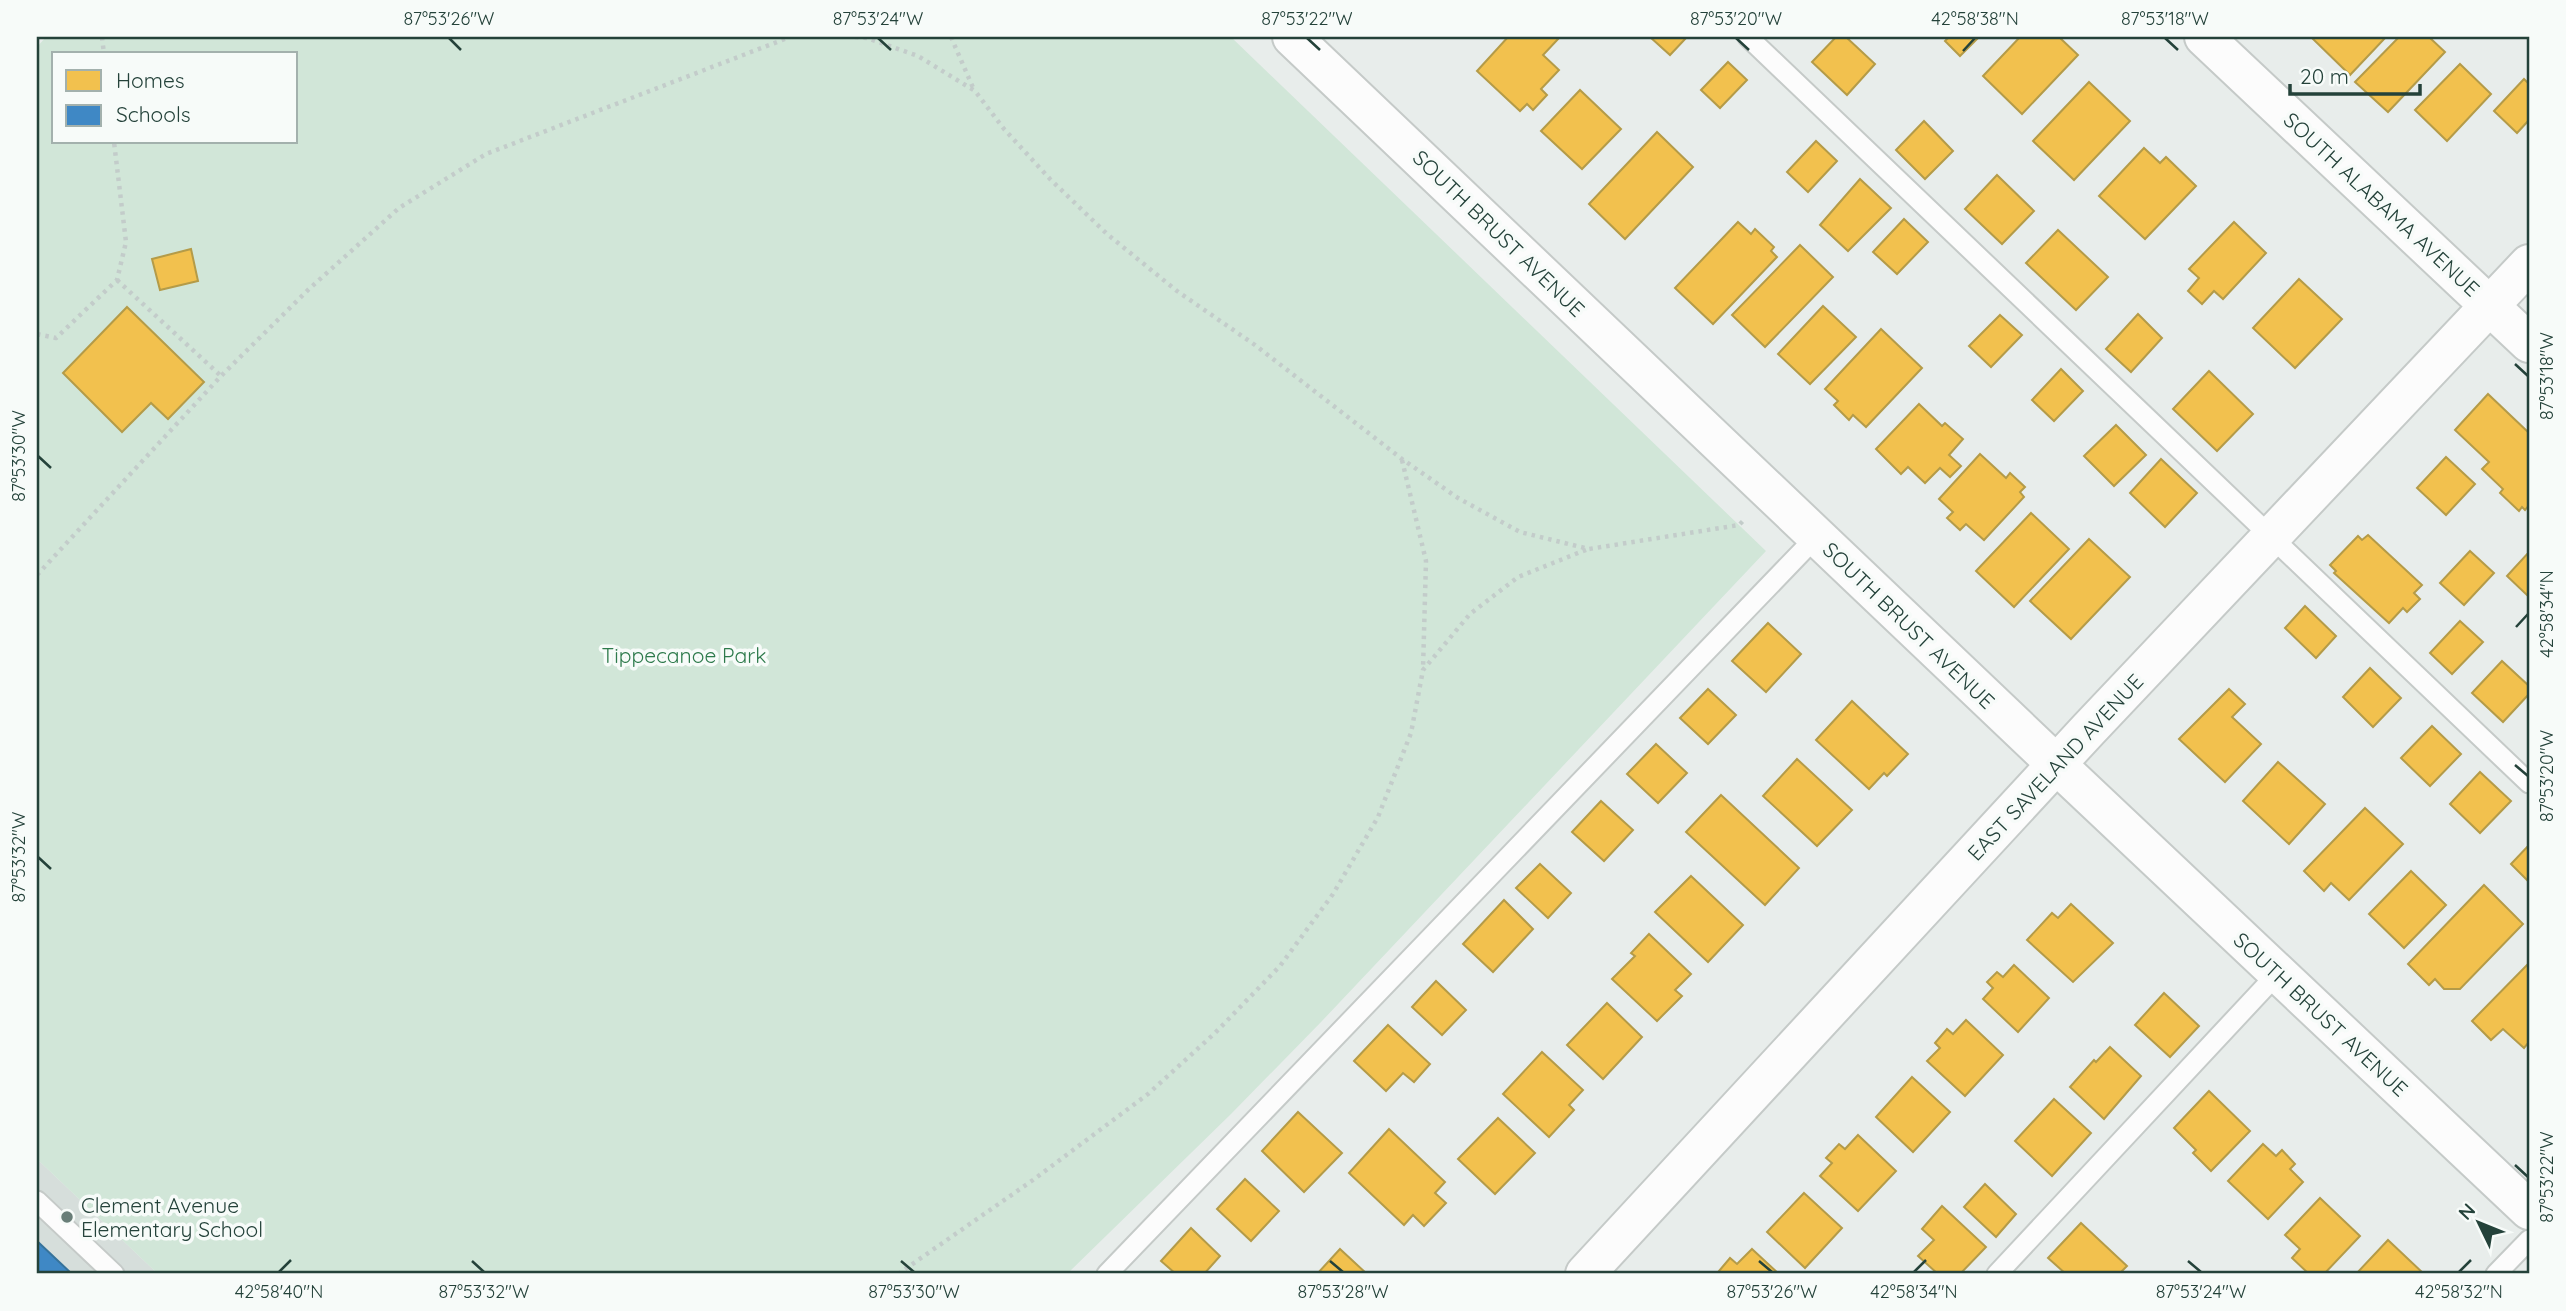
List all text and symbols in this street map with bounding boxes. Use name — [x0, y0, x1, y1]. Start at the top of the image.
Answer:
text: 87°53'26"W — [403, 7, 495, 30]
text: 87°53'24"W — [833, 7, 923, 30]
text: 87°53'22"W — [1261, 7, 1353, 30]
text: 87°53'20"W — [1690, 7, 1782, 30]
text: 42°58'38"N — [1931, 7, 2019, 30]
text: 87°53'18"W — [2121, 7, 2209, 30]
legend — [52, 52, 298, 144]
scale bar — [2290, 52, 2419, 96]
text: 20 m — [2300, 63, 2349, 89]
text: Homes — [116, 67, 185, 93]
text: Schools — [116, 101, 191, 127]
street label: SOUTH ALABAMA AVENUE — [2279, 106, 2485, 302]
street label: SOUTH BRUST AVENUE — [1408, 144, 1590, 322]
text: 87°53'18"W — [2535, 332, 2558, 420]
text: 87°53'30"W — [7, 410, 30, 502]
street label: SOUTH BRUST AVENUE — [1818, 536, 2000, 714]
text: 42°58'34"N — [2535, 570, 2558, 658]
park label: Tippecanoe Park — [602, 642, 766, 668]
street label: EAST SAVELAND AVENUE — [1962, 668, 2148, 866]
text: 87°53'20"W — [2535, 730, 2558, 822]
text: 87°53'32"W — [7, 812, 30, 902]
street label: SOUTH BRUST AVENUE — [2228, 926, 2414, 1102]
text: 87°53'22"W — [2535, 1131, 2558, 1223]
north arrow — [2444, 1188, 2514, 1258]
place label: Clement Avenue Elementary School — [81, 1192, 263, 1242]
text: N — [2453, 1198, 2480, 1225]
marker: Clement Avenue Elementary School — [59, 1209, 75, 1225]
text: 42°58'40"N — [235, 1280, 323, 1303]
text: 87°53'32"W — [439, 1280, 529, 1303]
text: 87°53'30"W — [868, 1280, 960, 1303]
text: 87°53'28"W — [1297, 1280, 1389, 1303]
text: 87°53'26"W — [1726, 1280, 1818, 1303]
text: 42°58'34"N — [1870, 1280, 1958, 1303]
text: 87°53'24"W — [2156, 1280, 2246, 1303]
text: 42°58'32"N — [2415, 1280, 2503, 1303]

